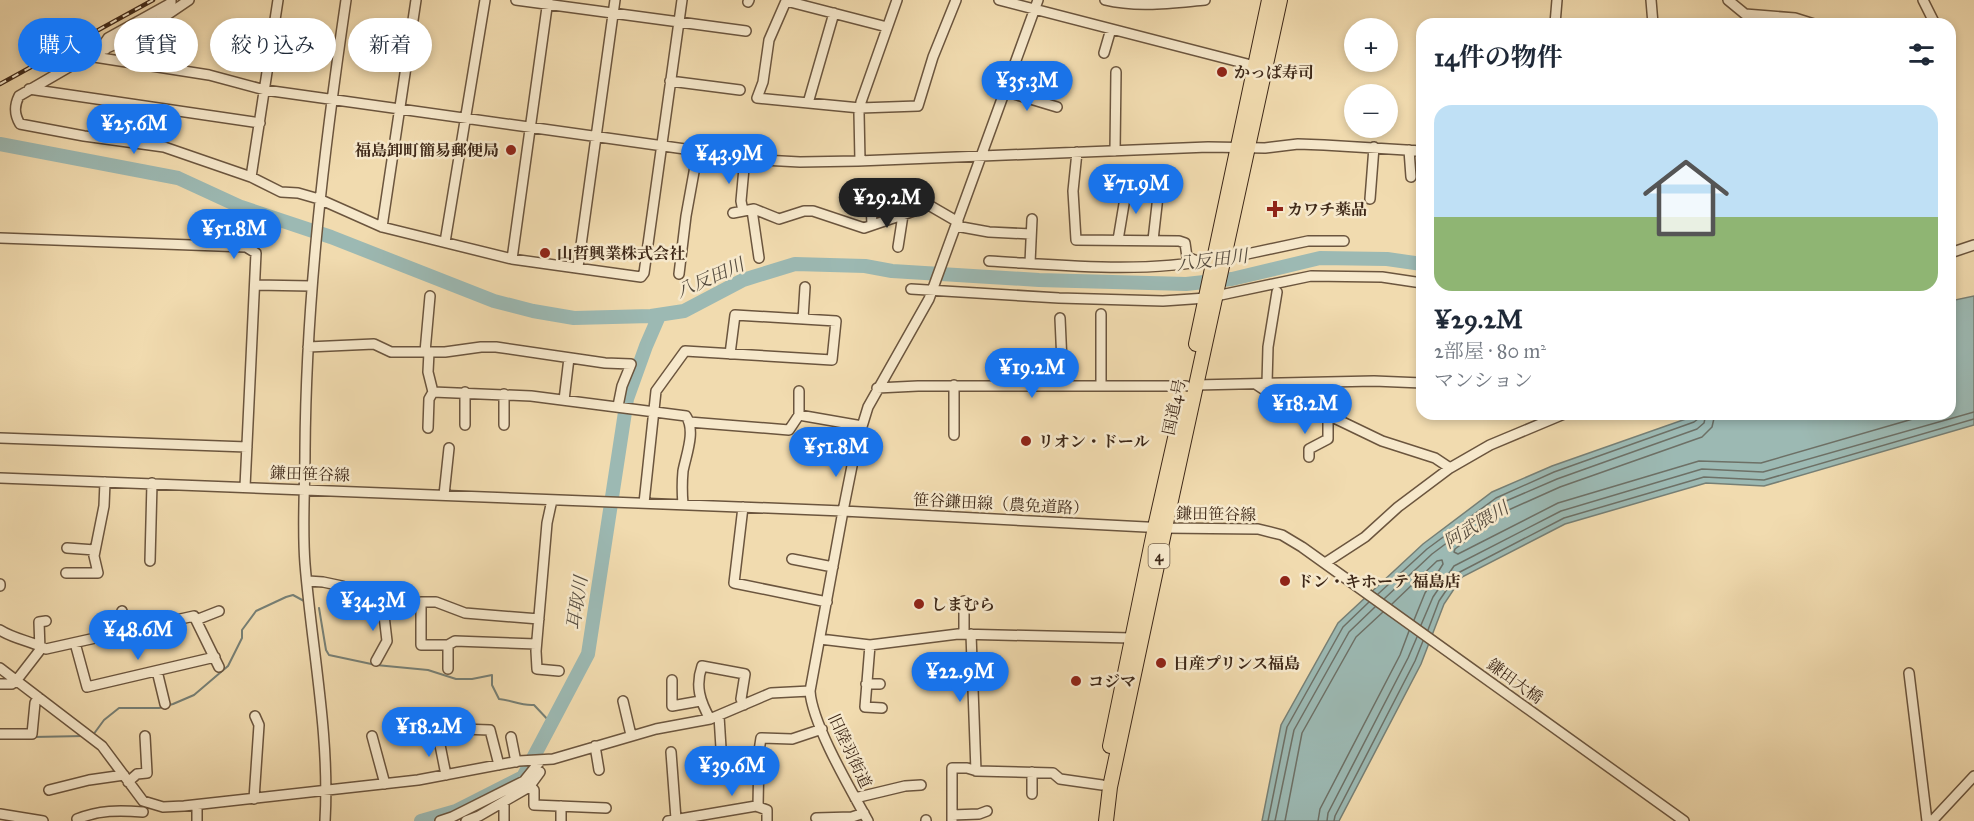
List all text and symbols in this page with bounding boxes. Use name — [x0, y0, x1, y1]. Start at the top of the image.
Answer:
chip: 購入 — [18, 18, 102, 72]
chip: 賃貸 — [114, 18, 198, 72]
chip: 絞り込み — [210, 18, 336, 72]
chip: 新着 — [348, 18, 432, 72]
map controls — [1344, 18, 1398, 138]
button: + — [1344, 18, 1398, 72]
icon: filters — [1905, 38, 1938, 71]
text: 14件の物件 — [1434, 41, 1563, 73]
pin: ¥35.3M — [978, 61, 1076, 112]
place label: かっぱ寿司 — [1234, 63, 1314, 82]
marker: かっぱ寿司 — [1215, 65, 1229, 79]
text: ¥35.3M — [996, 68, 1058, 92]
button: − — [1344, 84, 1398, 138]
pin: ¥25.6M — [85, 104, 183, 155]
text: ¥25.6M — [101, 111, 167, 135]
pin: ¥43.9M — [680, 134, 778, 185]
place label: 福島卸町簡易郵便局 — [354, 141, 499, 160]
text: ¥43.9M — [695, 141, 763, 165]
marker: 福島卸町簡易郵便局 — [504, 143, 518, 157]
icon: home — [1632, 144, 1740, 252]
pin: ¥71.9M — [1087, 164, 1185, 215]
text: ¥71.9M — [1102, 171, 1170, 195]
pin: ¥29.2M — [838, 178, 936, 229]
text: ¥29.2M — [853, 185, 921, 209]
place label: カワチ薬品 — [1287, 200, 1367, 219]
marker: カワチ薬品 — [1268, 202, 1282, 216]
pin: ¥51.8M — [185, 209, 283, 260]
text: ¥51.8M — [201, 216, 267, 240]
place label: 山哲興業株式会社 — [557, 244, 685, 263]
water label: 八反田川 — [1175, 244, 1251, 275]
marker: 山哲興業株式会社 — [538, 246, 552, 260]
water label: 八反田川 — [673, 252, 749, 303]
text: ¥29.2M — [1434, 303, 1523, 335]
text: 2部屋 · 80 m² — [1434, 339, 1546, 363]
pin: ¥19.2M — [983, 348, 1081, 399]
text: ¥19.2M — [999, 355, 1065, 379]
text: マンション — [1434, 368, 1533, 392]
street label: 国道4号 — [1159, 377, 1189, 437]
pin: ¥18.2M — [1256, 384, 1354, 435]
text: ¥18.2M — [1272, 391, 1338, 415]
pin: ¥51.8M — [787, 427, 885, 478]
place label: リオン・ドール — [1038, 432, 1150, 451]
text: ¥51.8M — [803, 434, 869, 458]
marker: リオン・ドール — [1019, 434, 1033, 448]
street label: 鎌田笹谷線 — [270, 463, 350, 485]
street label: 笹谷鎌田線（農免道路） — [913, 490, 1089, 518]
water label: 阿武隈川 — [1439, 496, 1514, 553]
street label: 鎌田笹谷線 — [1176, 504, 1256, 524]
road number: 4 — [1148, 544, 1170, 568]
place label: ドン・キホーテ 福島店 — [1297, 572, 1460, 591]
water label: 耳取川 — [562, 573, 592, 631]
marker: ドン・キホーテ 福島店 — [1278, 574, 1292, 588]
pin: ¥34.3M — [324, 581, 422, 632]
text: ¥34.3M — [340, 588, 406, 612]
place label: しまむら — [931, 595, 995, 614]
marker: しまむら — [912, 597, 926, 611]
pin: ¥48.6M — [89, 610, 187, 661]
text: ¥48.6M — [103, 617, 173, 641]
pin: ¥22.9M — [911, 652, 1009, 703]
place label: 日産プリンス福島 — [1173, 654, 1300, 673]
street label: 鎌田大橋 — [1484, 655, 1546, 707]
marker: 日産プリンス福島 — [1154, 656, 1168, 670]
text: ¥22.9M — [926, 659, 994, 683]
place label: コジマ — [1088, 672, 1136, 691]
marker: コジマ — [1069, 674, 1083, 688]
pin: ¥18.2M — [380, 707, 478, 758]
street label: 旧陸羽街道 — [824, 711, 876, 791]
text: ¥18.2M — [396, 714, 462, 738]
pin: ¥39.6M — [683, 746, 781, 797]
text: ¥39.6M — [699, 753, 765, 777]

